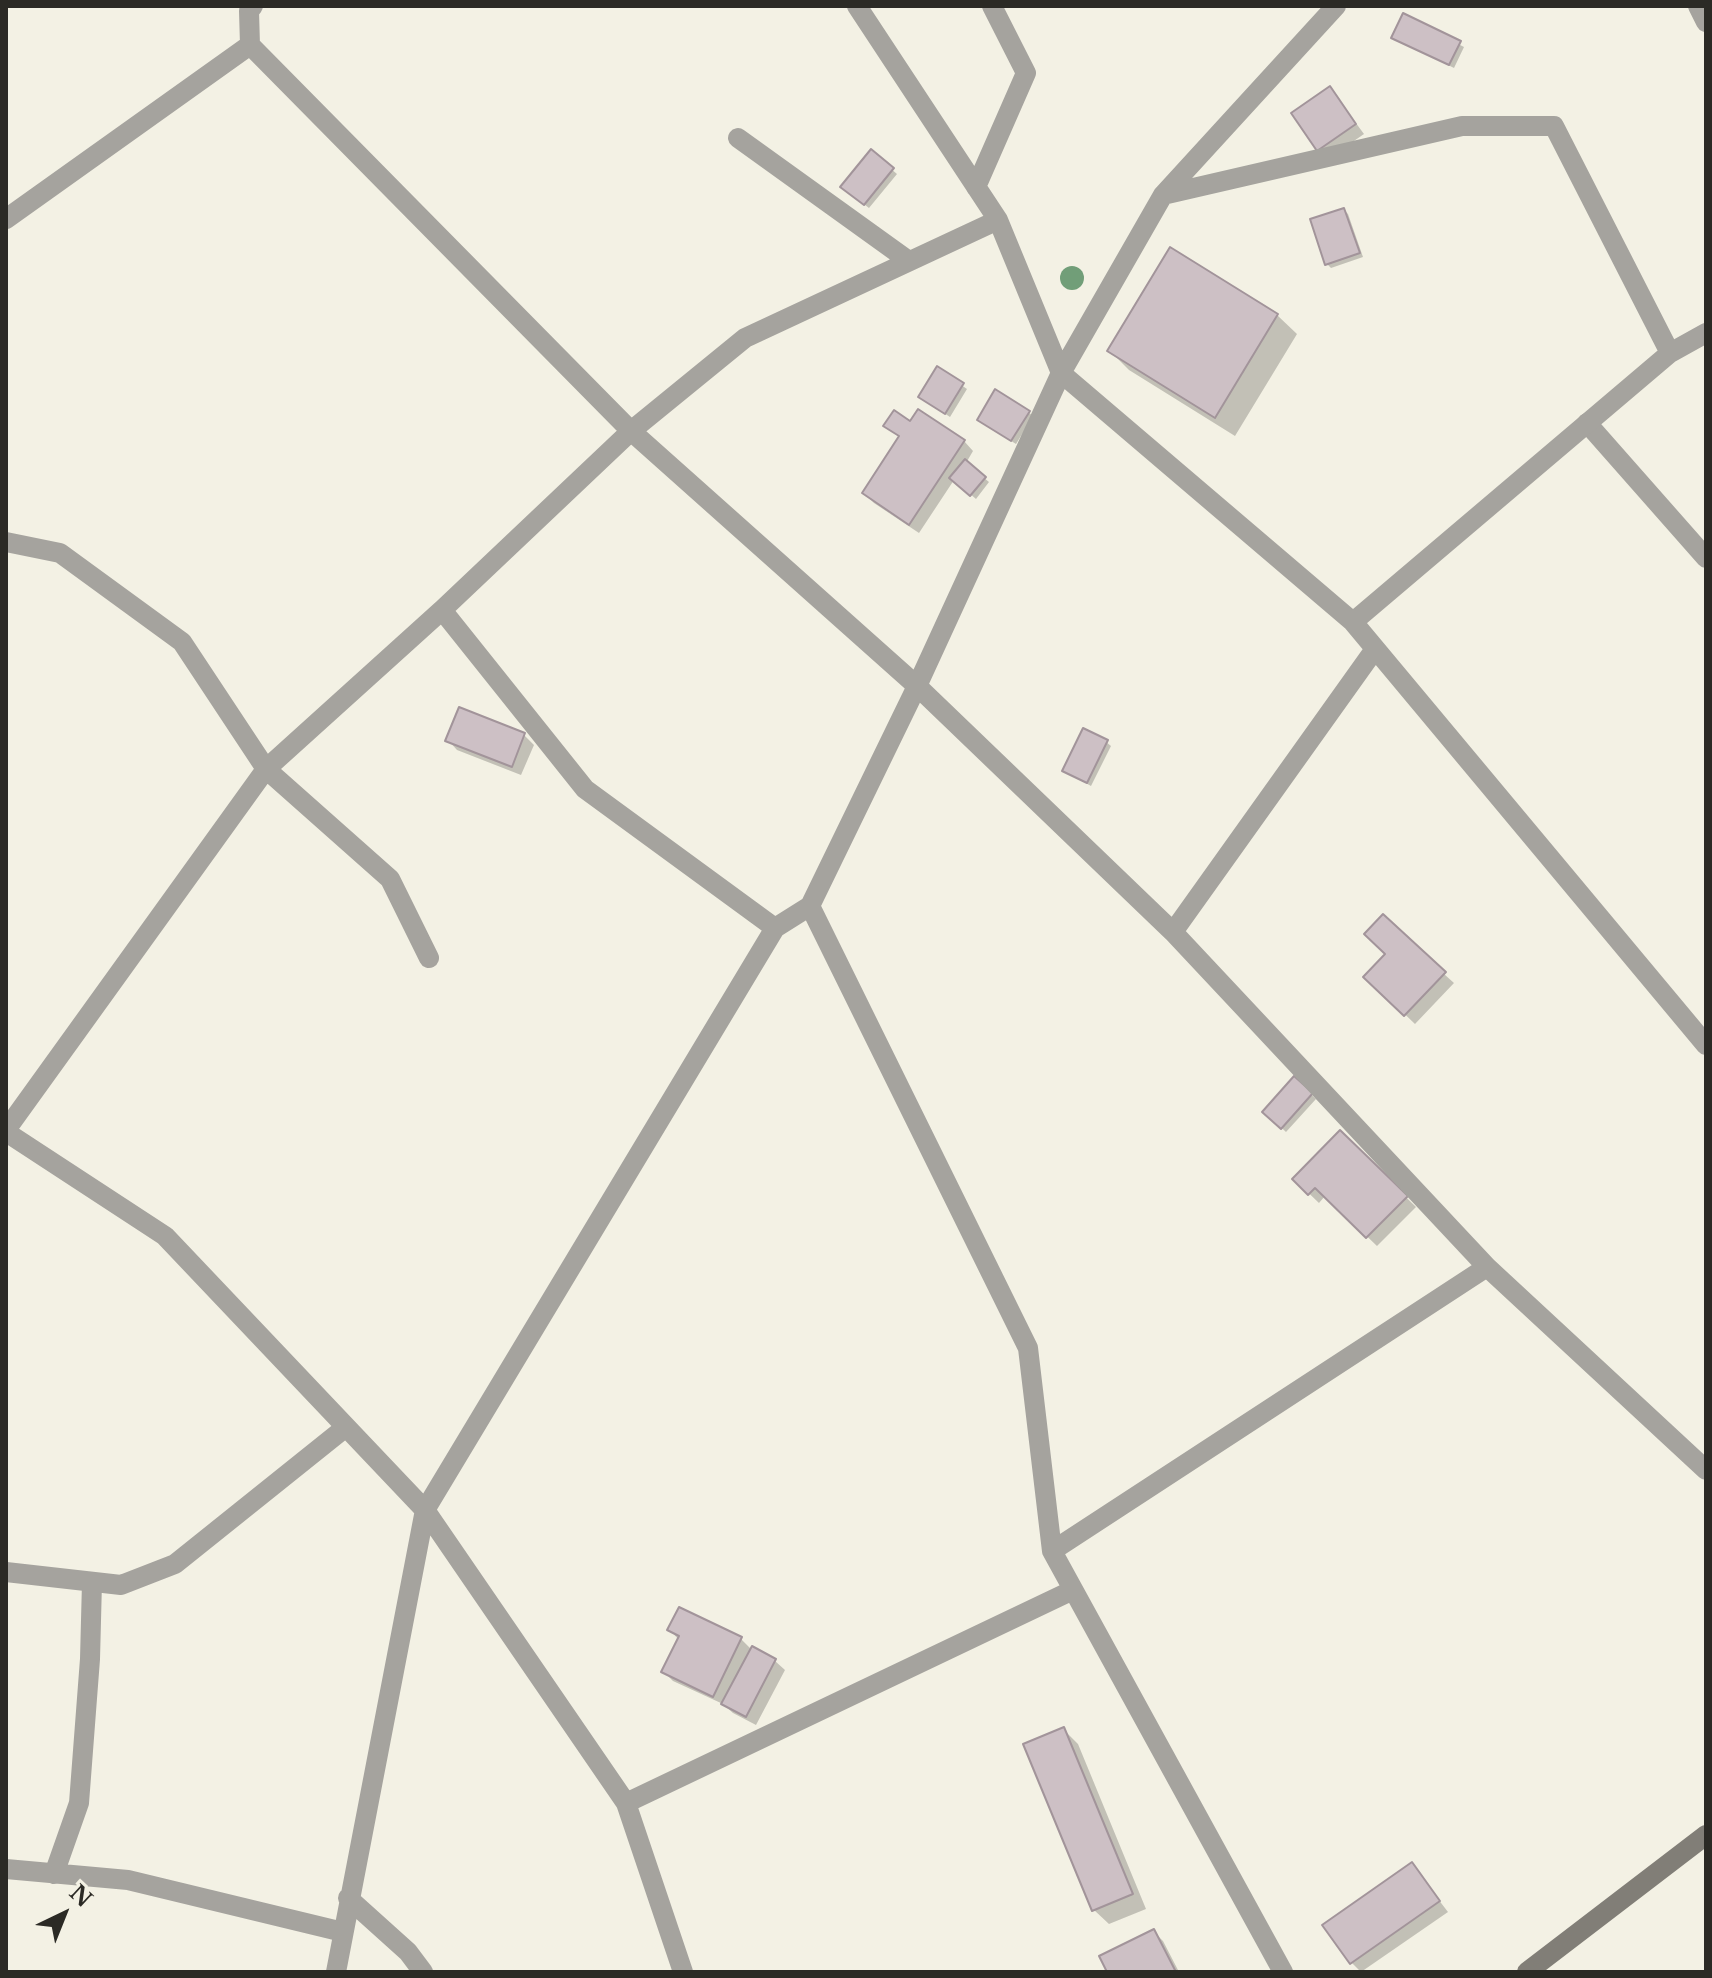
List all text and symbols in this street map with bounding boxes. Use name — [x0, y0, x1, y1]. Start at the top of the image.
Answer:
north arrow — [24, 1874, 104, 1954]
text: N — [64, 1879, 97, 1913]

